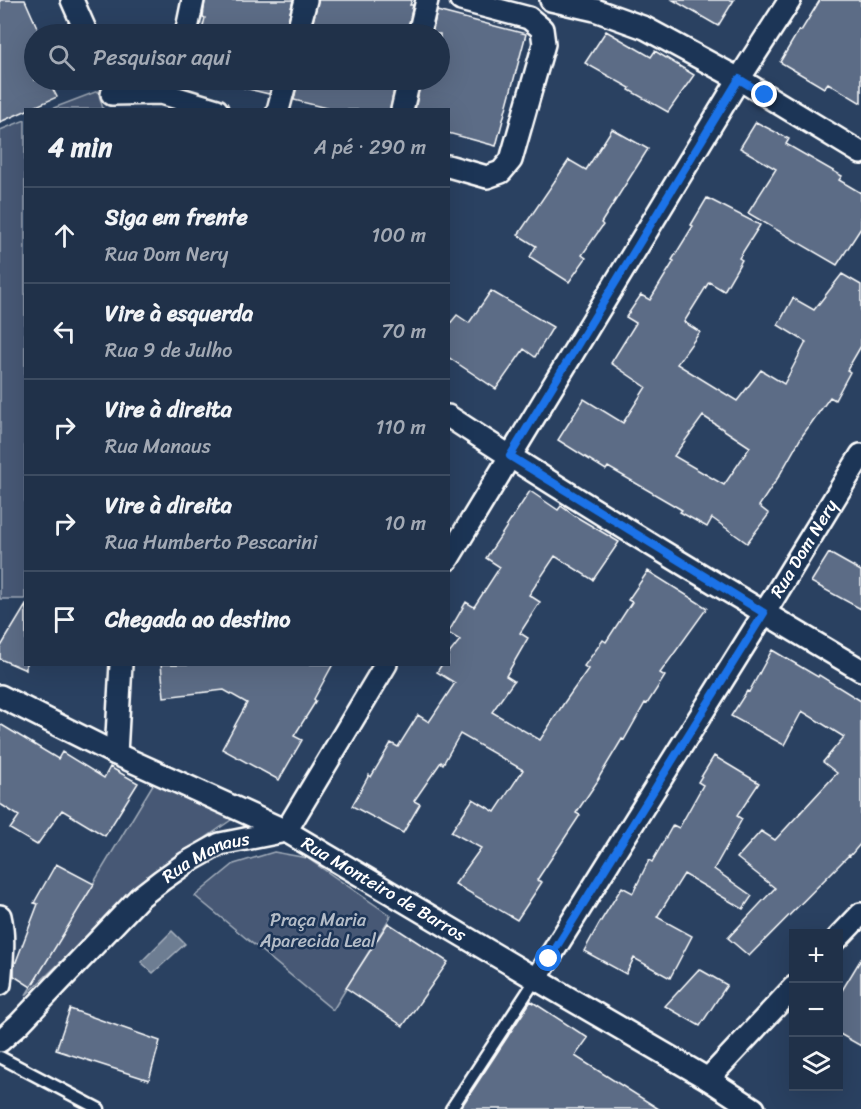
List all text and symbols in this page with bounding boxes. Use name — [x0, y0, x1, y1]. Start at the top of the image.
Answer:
search box — [24, 24, 450, 90]
text: Pesquisar aqui — [93, 38, 231, 77]
icon: search — [45, 41, 78, 74]
route end — [751, 81, 777, 107]
text: 4 min — [48, 124, 112, 170]
text: A pé · 290 m — [314, 130, 426, 165]
text: Siga em frente — [105, 198, 248, 237]
text: 100 m — [372, 218, 426, 253]
icon: ahead — [48, 219, 81, 252]
text: Rua Dom Nery — [105, 237, 228, 272]
text: Vire à esquerda — [105, 294, 253, 333]
text: 70 m — [381, 314, 426, 349]
icon: left — [48, 315, 81, 348]
text: Rua 9 de Julho — [105, 333, 232, 368]
text: Vire à direita — [105, 390, 232, 429]
text: 110 m — [376, 410, 426, 445]
icon: right — [48, 411, 81, 444]
text: Rua Manaus — [105, 429, 211, 464]
text: Vire à direita — [105, 486, 232, 525]
street label: Rua Dom Nery — [761, 492, 847, 604]
text: 10 m — [384, 506, 426, 541]
icon: right — [48, 507, 81, 540]
text: Rua Humberto Pescarini — [105, 525, 318, 560]
text: Chegada ao destino — [105, 600, 290, 639]
icon: arrive — [48, 603, 81, 636]
street label: Rua Manaus — [155, 822, 253, 892]
street label: Rua Monteiro de Barros — [295, 827, 473, 951]
park label: Praça Maria Aparecida Leal — [259, 904, 377, 957]
map controls — [789, 929, 843, 1091]
button: + — [789, 929, 843, 983]
route start — [535, 945, 561, 971]
button: − — [789, 983, 843, 1037]
button: layers — [789, 1037, 843, 1091]

